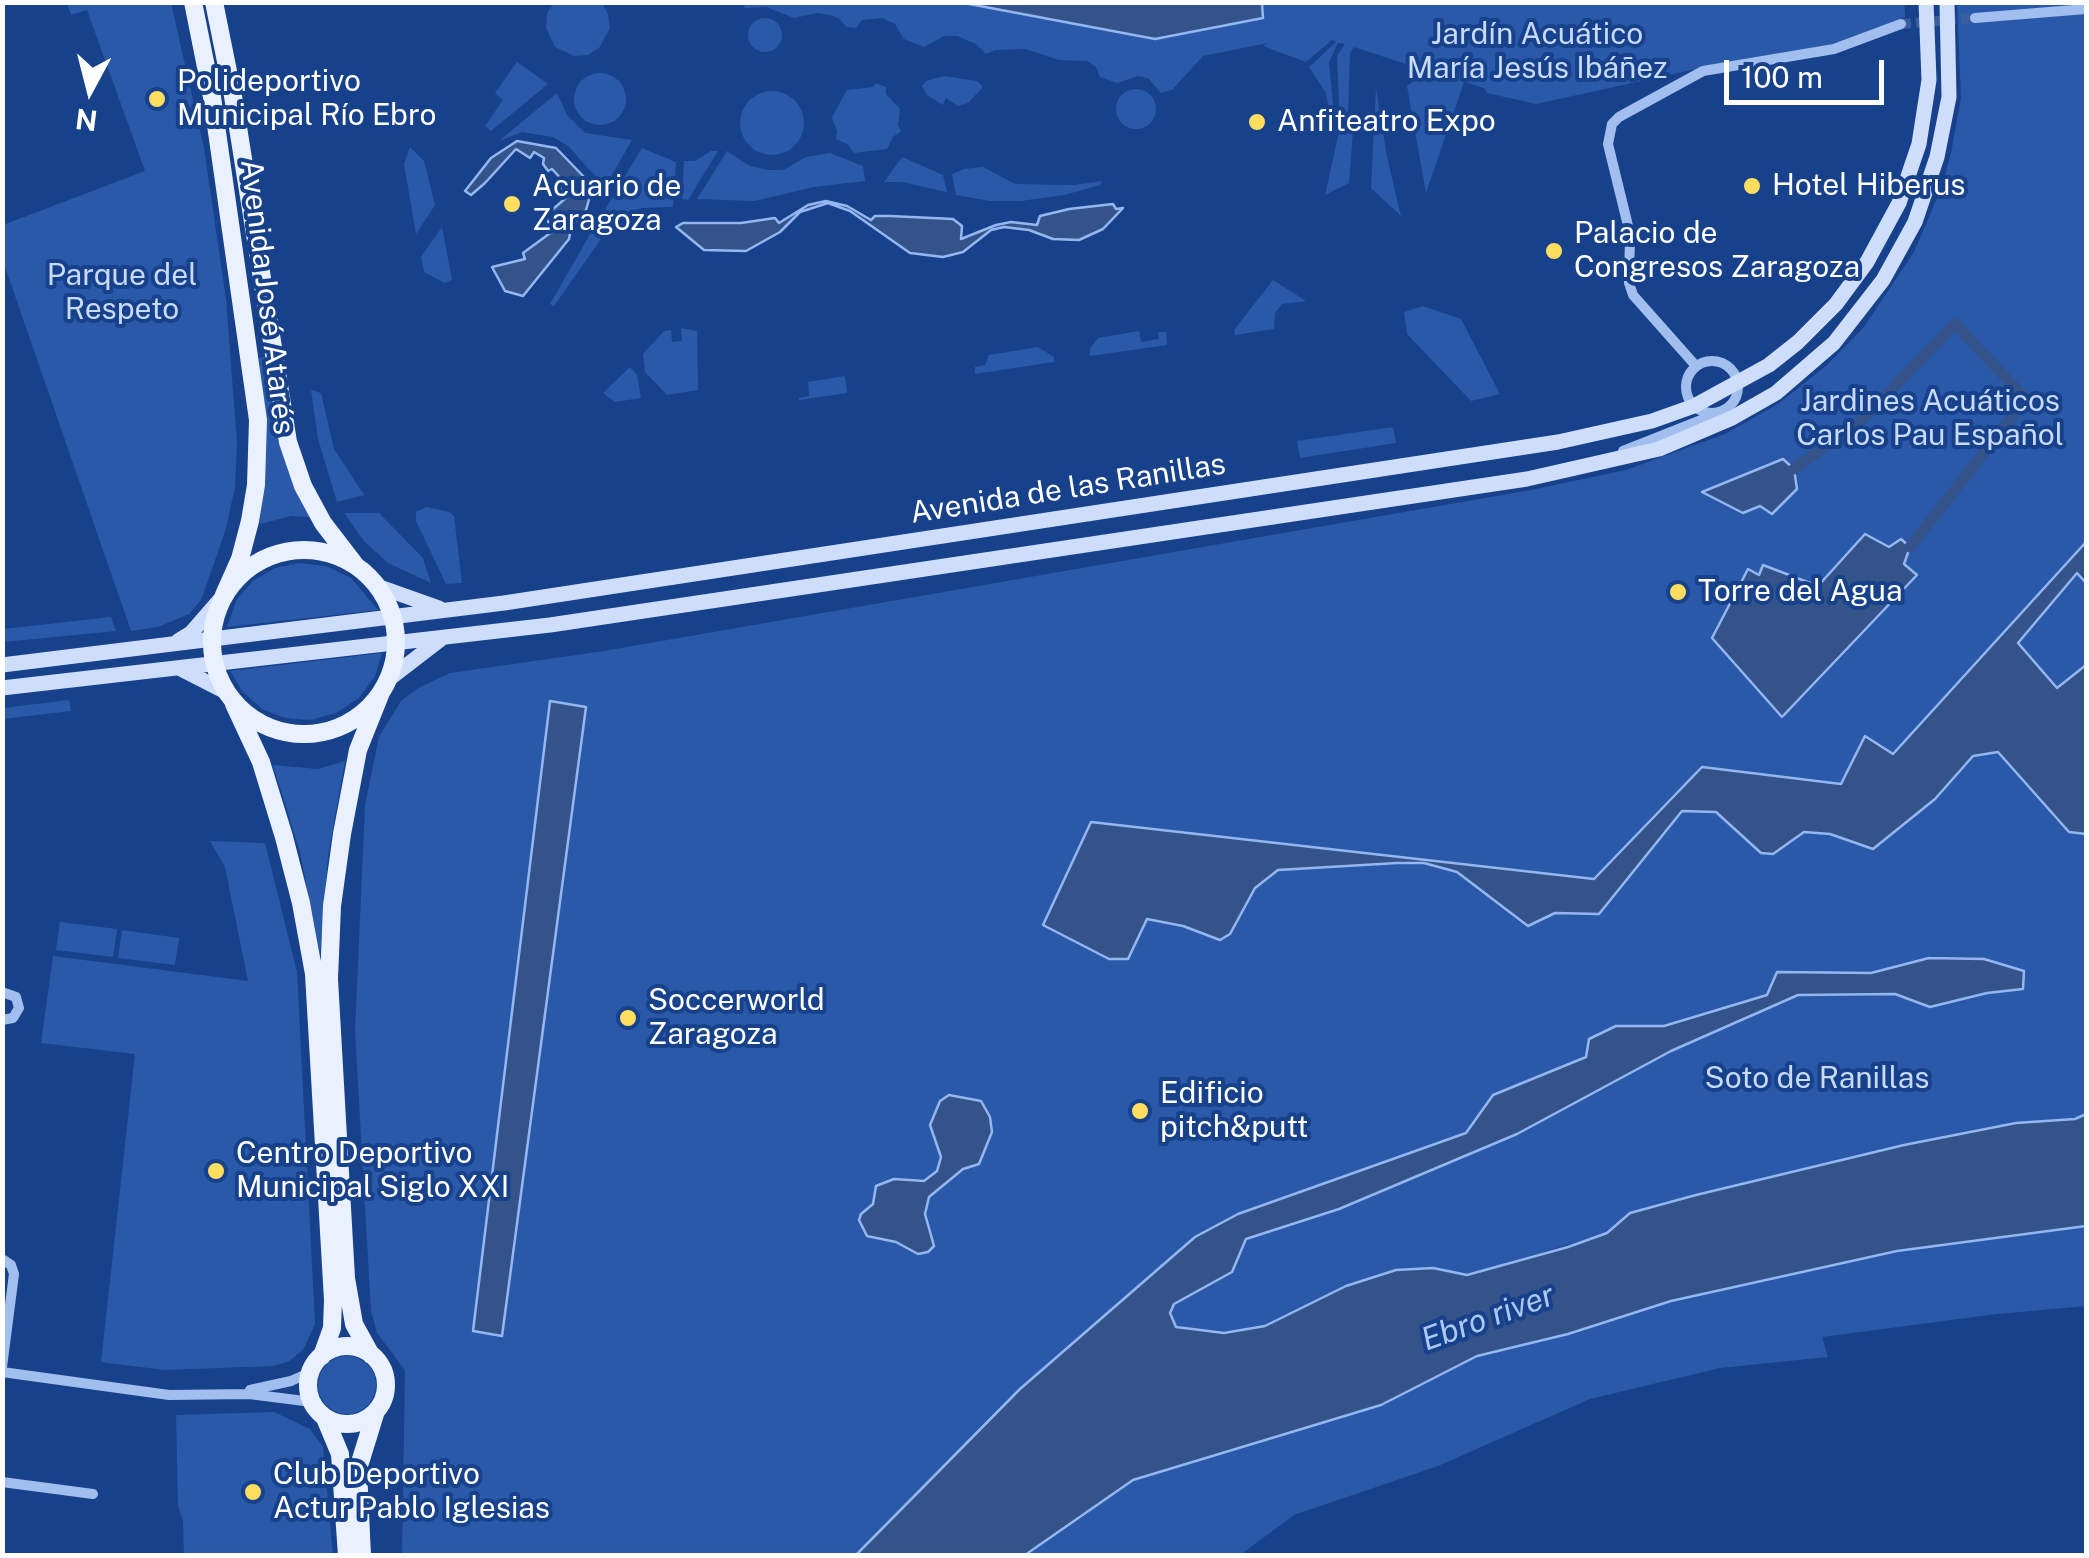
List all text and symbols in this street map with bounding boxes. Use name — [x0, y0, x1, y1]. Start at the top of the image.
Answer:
park label: Jardín Acuático María Jesús Ibáñez — [1407, 17, 1667, 88]
north arrow — [40, 40, 140, 140]
scale bar — [1729, 40, 1889, 102]
text: 100 m — [1741, 59, 1823, 95]
place label: Polideportivo Municipal Río Ebro — [177, 64, 436, 134]
marker: Polideportivo Municipal Río Ebro — [146, 88, 168, 110]
text: N — [73, 103, 99, 138]
place label: Anfiteatro Expo — [1277, 104, 1496, 140]
marker: Anfiteatro Expo — [1246, 111, 1268, 133]
street label: Avenida José Atarés — [232, 157, 302, 437]
place label: Hotel Hiberus — [1772, 168, 1966, 204]
place label: Acuario de Zaragoza — [532, 169, 681, 240]
marker: Hotel Hiberus — [1741, 175, 1763, 197]
marker: Acuario de Zaragoza — [501, 193, 523, 215]
place label: Palacio de Congresos Zaragoza — [1574, 216, 1860, 286]
marker: Palacio de Congresos Zaragoza — [1543, 240, 1565, 262]
park label: Parque del Respeto — [47, 258, 197, 328]
park label: Jardines Acuáticos Carlos Pau Español — [1796, 384, 2064, 454]
street label: Avenida de las Ranillas — [908, 446, 1228, 532]
place label: Torre del Agua — [1698, 574, 1902, 610]
marker: Torre del Agua — [1667, 581, 1689, 603]
place label: Soccerworld Zaragoza — [648, 983, 825, 1054]
marker: Soccerworld Zaragoza — [617, 1007, 639, 1029]
park label: Soto de Ranillas — [1705, 1061, 1929, 1097]
place label: Edificio pitch&putt — [1160, 1076, 1308, 1146]
marker: Edificio pitch&putt — [1129, 1100, 1151, 1122]
place label: Centro Deportivo Municipal Siglo XXI — [236, 1136, 509, 1206]
marker: Centro Deportivo Municipal Siglo XXI — [205, 1160, 227, 1182]
water label: Ebro river — [1416, 1276, 1560, 1360]
place label: Club Deportivo Actur Pablo Iglesias — [273, 1457, 550, 1528]
marker: Club Deportivo Actur Pablo Iglesias — [242, 1481, 264, 1503]

